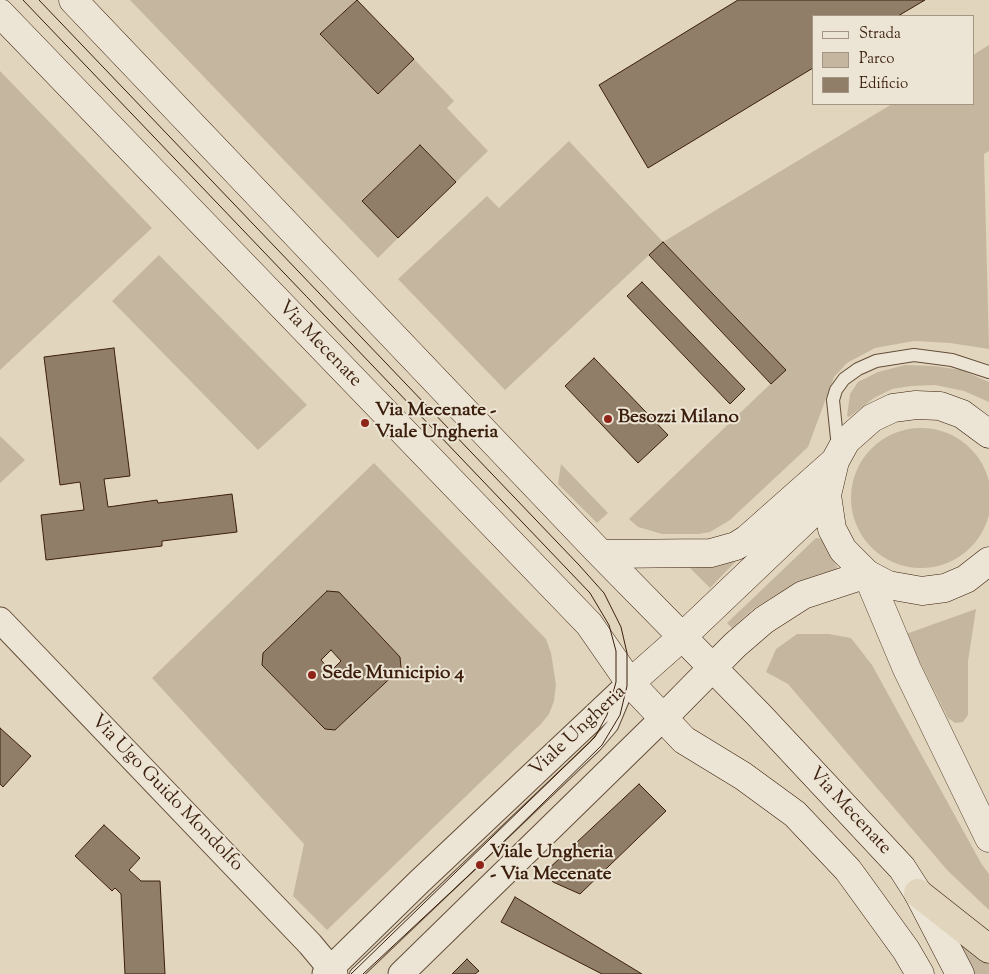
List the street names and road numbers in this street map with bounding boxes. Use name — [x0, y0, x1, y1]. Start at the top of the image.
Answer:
street label: Via Mecenate — [272, 297, 366, 393]
street label: Viale Ungheria — [526, 682, 632, 782]
street label: Via Ugo Guido Mondolfo — [85, 711, 247, 877]
street label: Via Mecenate — [803, 764, 895, 860]

